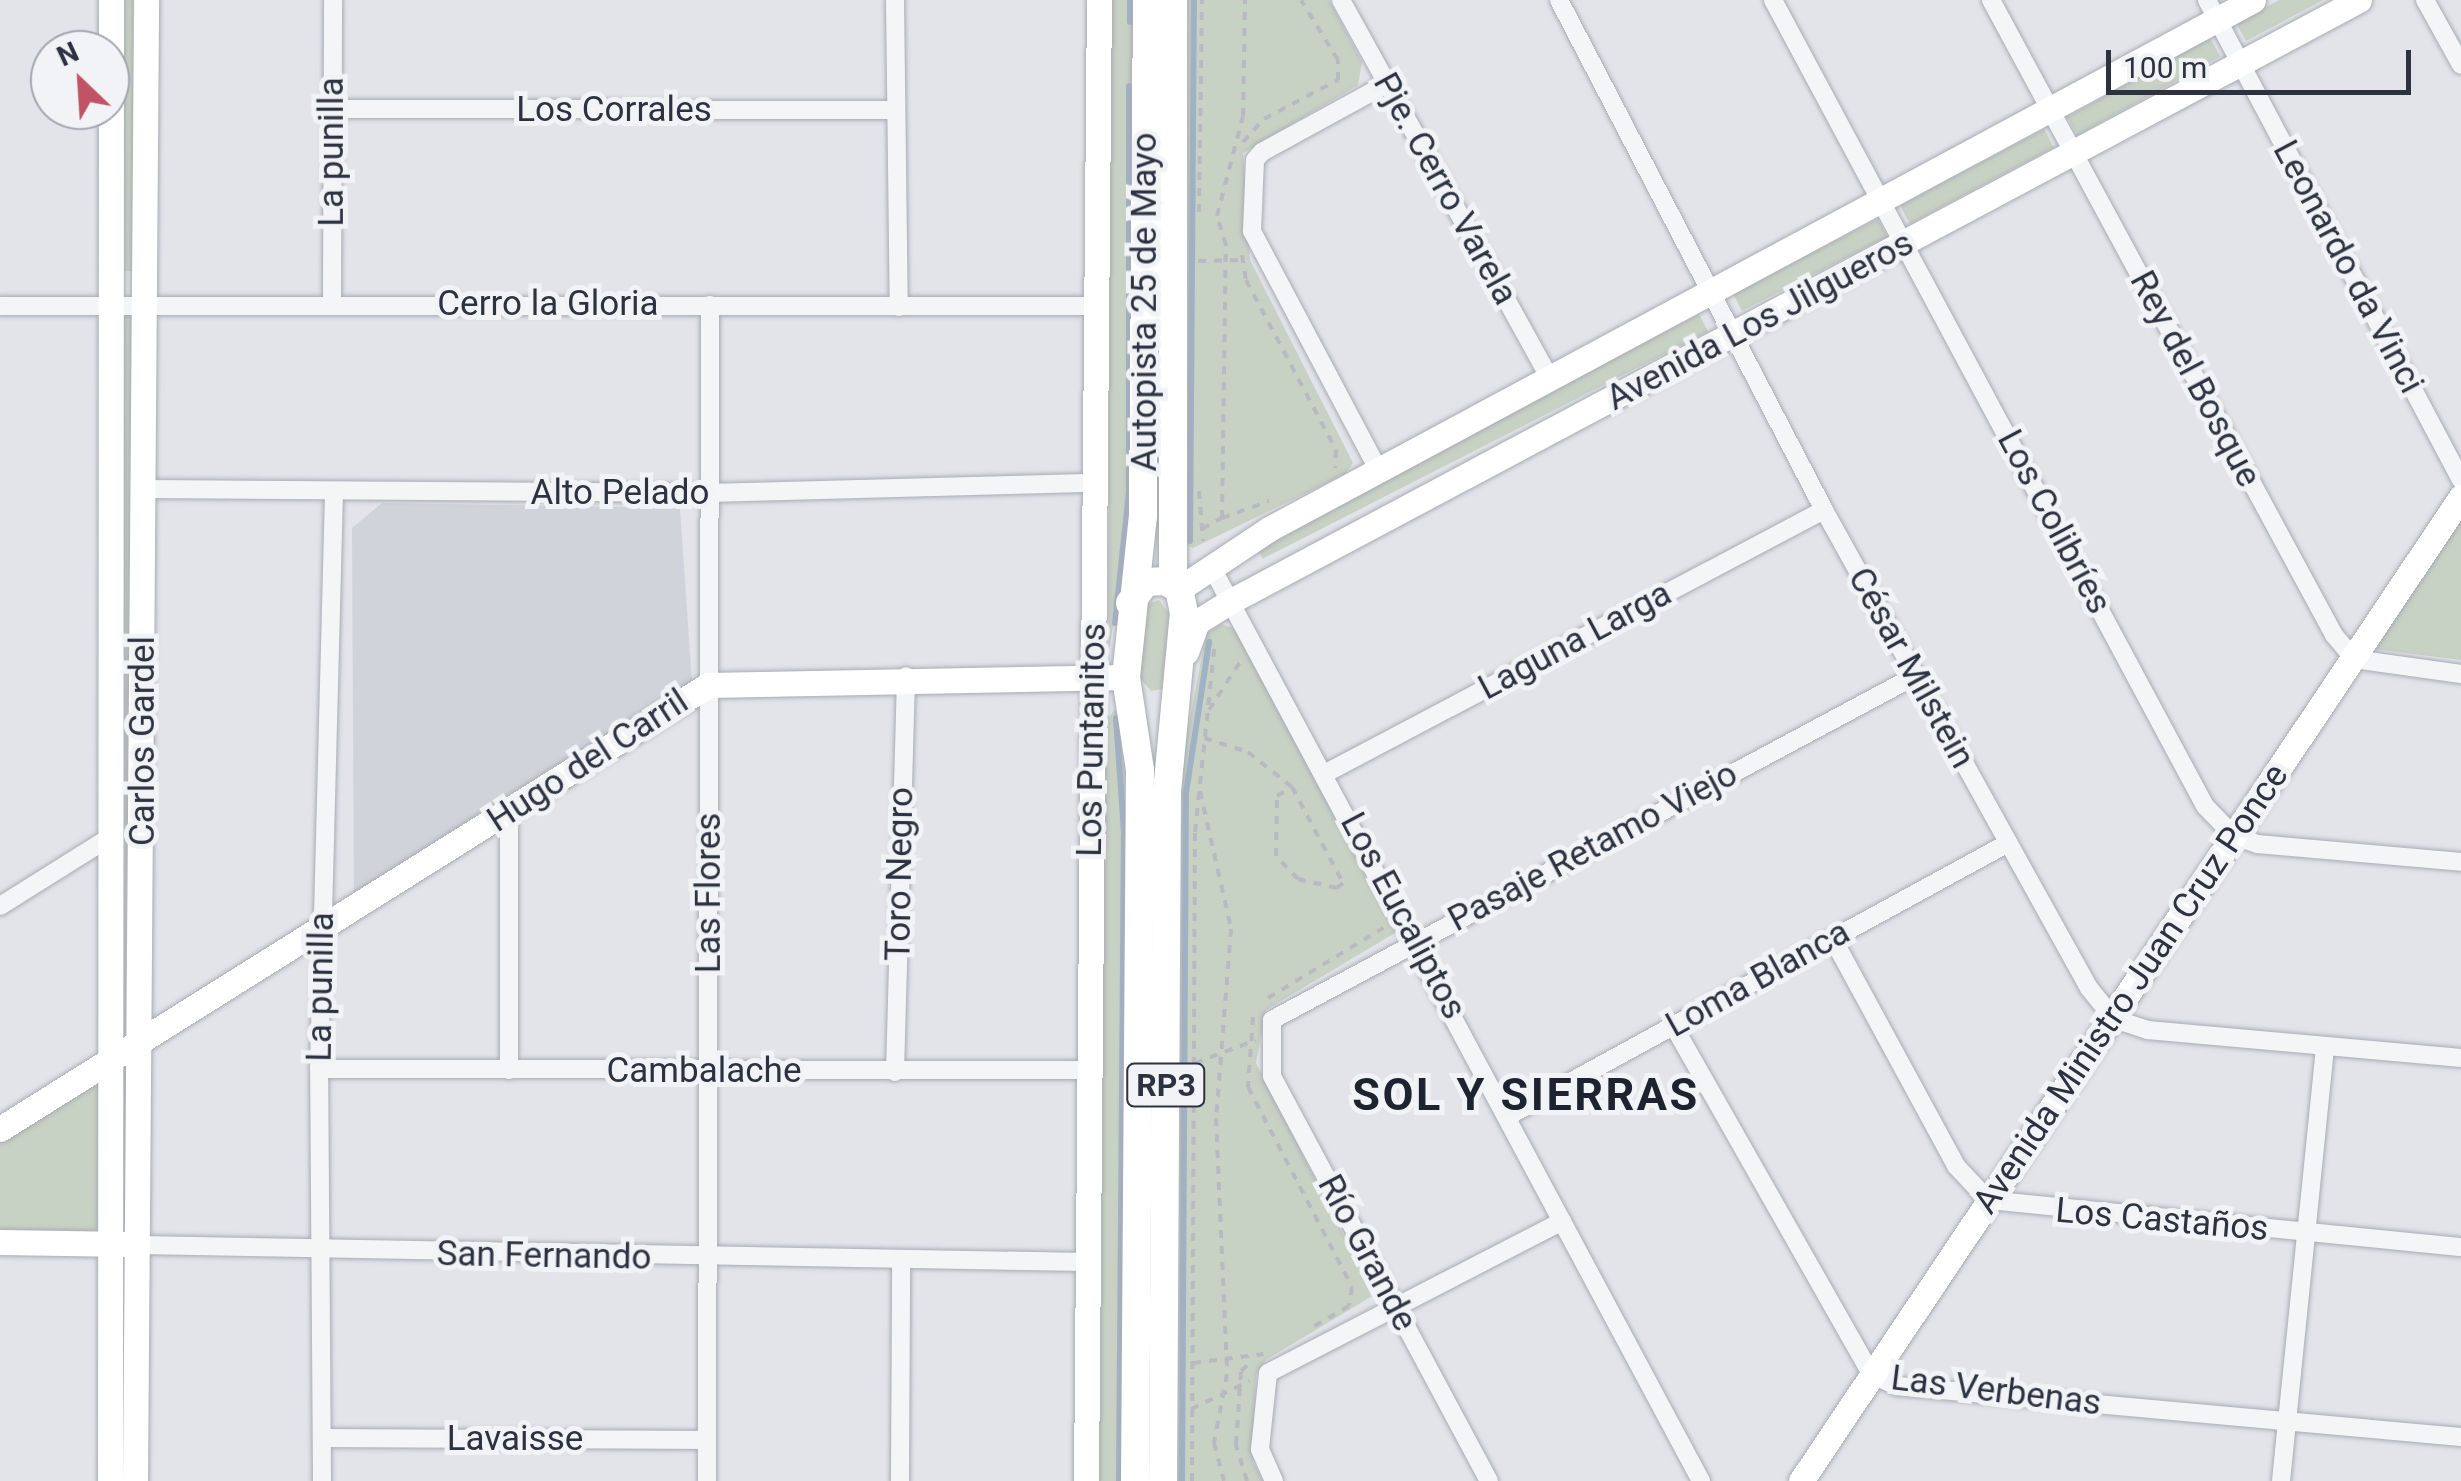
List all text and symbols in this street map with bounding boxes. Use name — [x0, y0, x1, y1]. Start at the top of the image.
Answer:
north arrow — [30, 30, 130, 130]
scale bar — [2111, 30, 2416, 92]
text: N — [52, 35, 84, 73]
text: 100 m — [2123, 50, 2207, 85]
street label: Pje. Cerro Varela — [1364, 66, 1526, 312]
street label: La punilla — [311, 77, 353, 227]
street label: Los Corrales — [516, 89, 712, 131]
street label: Autopista 25 de Mayo — [1124, 132, 1166, 472]
street label: Leonardo da Vinci — [2264, 133, 2432, 401]
street label: Avenida Los Jilgueros — [1599, 222, 1921, 420]
street label: Rey del Bosque — [2121, 264, 2269, 494]
street label: Cerro la Gloria — [437, 283, 659, 325]
street label: Los Colibríes — [1988, 423, 2120, 621]
street label: Alto Pelado — [531, 472, 709, 514]
street label: César Milstein — [1839, 561, 1983, 775]
street label: Laguna Larga — [1472, 573, 1678, 709]
street label: Los Puntanitos — [1069, 623, 1115, 857]
street label: Carlos Gardel — [122, 636, 164, 846]
street label: Hugo del Carril — [480, 681, 696, 841]
street label: Pasaje Retamo Viejo — [1441, 753, 1745, 941]
street label: Avenida Ministro Juan Cruz Ponce — [1965, 756, 2297, 1222]
street label: Toro Negro — [877, 787, 923, 961]
street label: Los Eucaliptos — [1331, 806, 1475, 1026]
street label: Las Flores — [688, 813, 730, 973]
street label: Loma Blanca — [1659, 911, 1857, 1047]
street label: La punilla — [299, 912, 343, 1062]
street label: Cambalache — [607, 1050, 801, 1092]
road number: RP3 — [1126, 1058, 1206, 1112]
district label: SOL Y SIERRAS — [1352, 1068, 1700, 1122]
street label: Río Grande — [1308, 1168, 1426, 1338]
street label: Los Castaños — [2054, 1190, 2270, 1250]
street label: San Fernando — [436, 1233, 652, 1279]
street label: Las Verbenas — [1889, 1357, 2103, 1425]
street label: Lavaisse — [447, 1418, 583, 1460]

